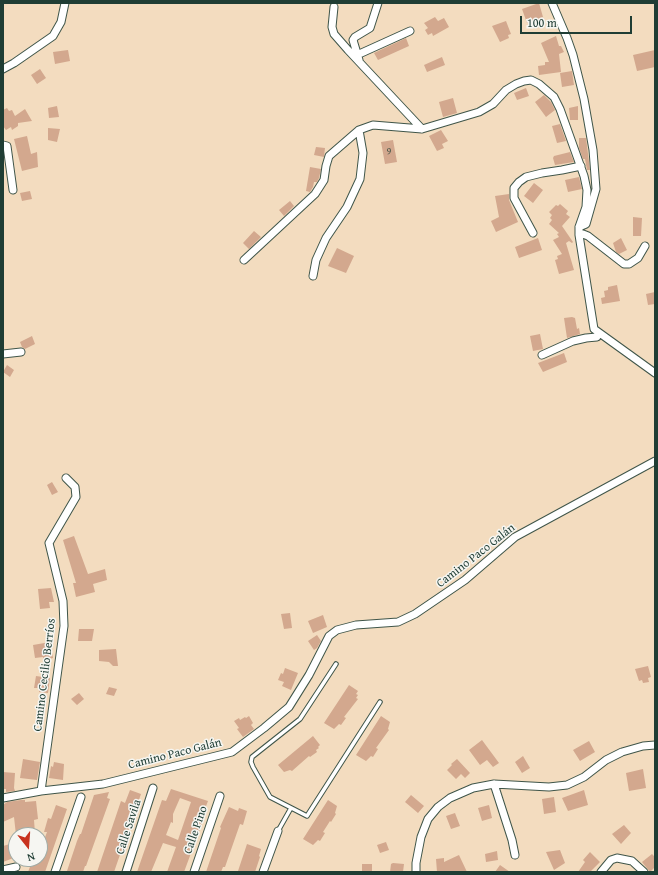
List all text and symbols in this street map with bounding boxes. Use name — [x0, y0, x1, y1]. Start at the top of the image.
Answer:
scale bar — [522, 8, 634, 34]
text: 100 m — [527, 14, 557, 31]
house number: 9 — [387, 146, 391, 158]
street label: Camino Paco Galán — [434, 521, 518, 591]
street label: Camino Cecilio Berríos — [31, 618, 59, 732]
street label: Camino Paco Galán — [127, 735, 223, 773]
street label: Calle Savila — [113, 798, 145, 856]
street label: Calle Pino — [181, 804, 211, 856]
north arrow — [8, 827, 48, 867]
text: N — [25, 849, 37, 866]

